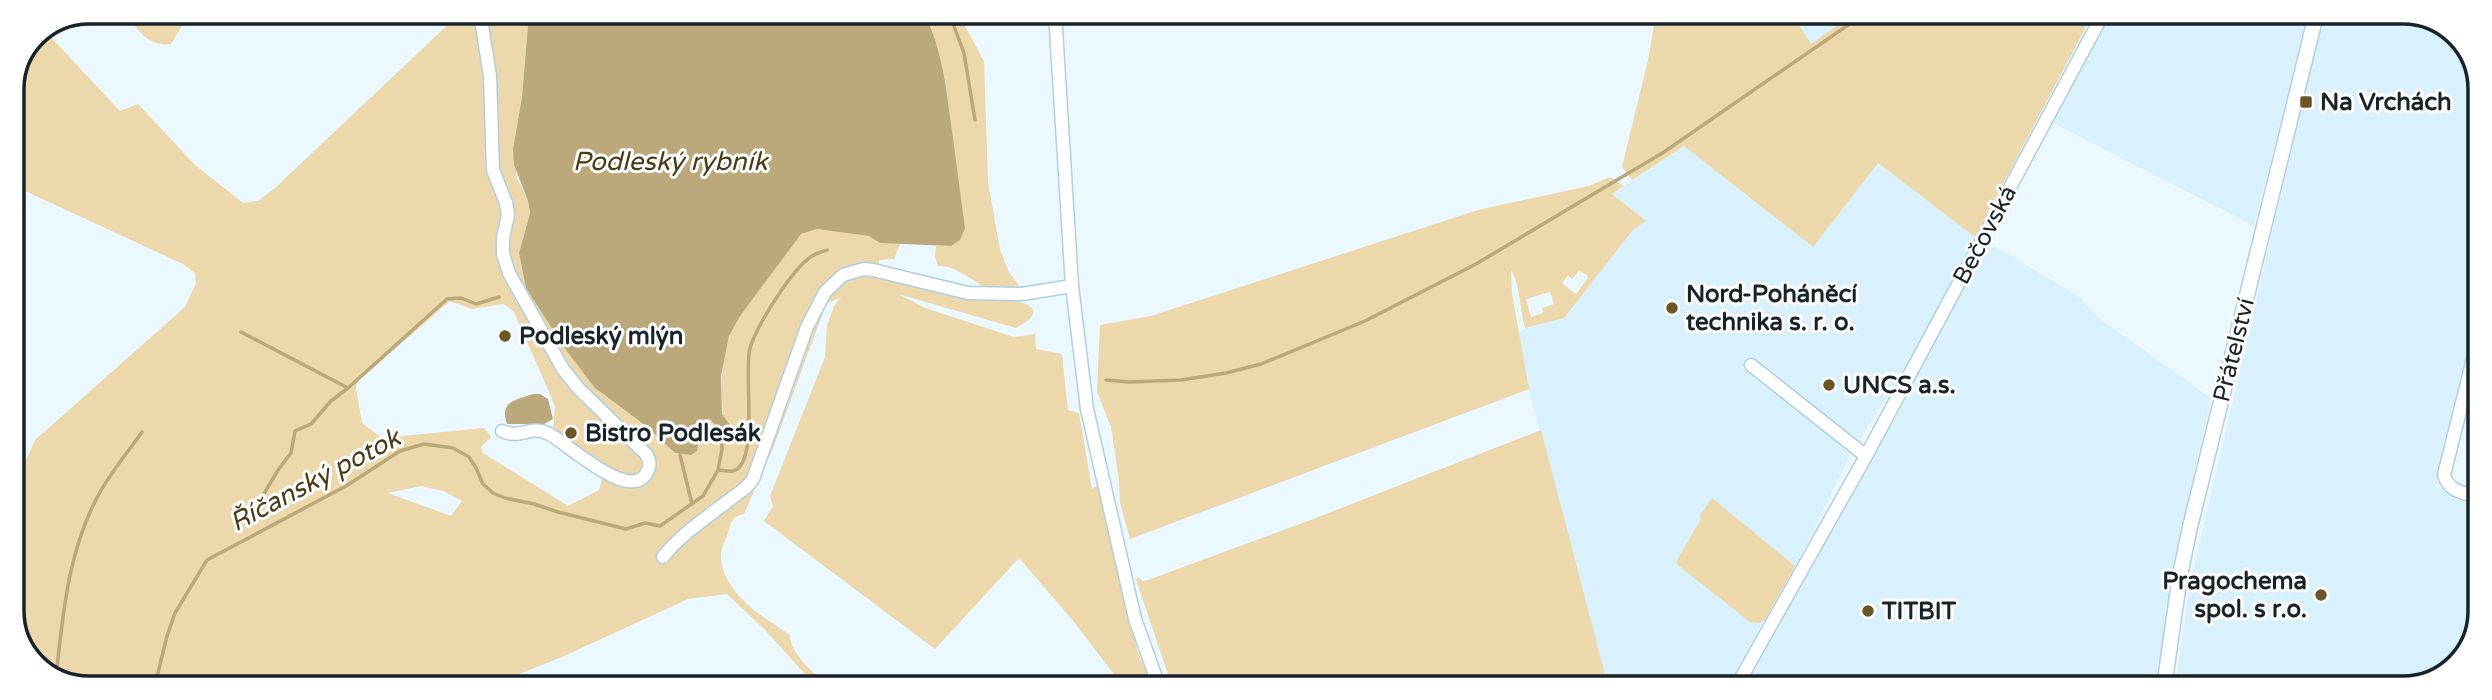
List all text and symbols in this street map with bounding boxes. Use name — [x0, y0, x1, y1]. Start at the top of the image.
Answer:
place label: Na Vrchách — [2320, 88, 2452, 117]
marker: Na Vrchách — [2298, 94, 2314, 110]
water label: Podleský rybník — [573, 146, 769, 177]
street label: Bečovská — [1947, 181, 2023, 289]
place label: Nord-Poháněcí technika s. r. o. — [1686, 280, 1857, 337]
street label: Přátelství — [2207, 295, 2261, 405]
marker: Nord-Poháněcí technika s. r. o. — [1664, 300, 1680, 316]
place label: Podleský mlýn — [519, 322, 683, 351]
marker: Podleský mlýn — [497, 328, 513, 344]
place label: UNCS a.s. — [1843, 371, 1956, 400]
marker: UNCS a.s. — [1821, 377, 1837, 393]
place label: Bistro Podlesák — [585, 419, 761, 448]
water label: Říčanský potok — [224, 421, 407, 538]
marker: Bistro Podlesák — [563, 425, 579, 441]
place label: Pragochema spol. s r.o. — [2162, 567, 2307, 624]
marker: Pragochema spol. s r.o. — [2313, 587, 2329, 603]
place label: TITBIT — [1881, 597, 1957, 626]
marker: TITBIT — [1860, 603, 1876, 619]

